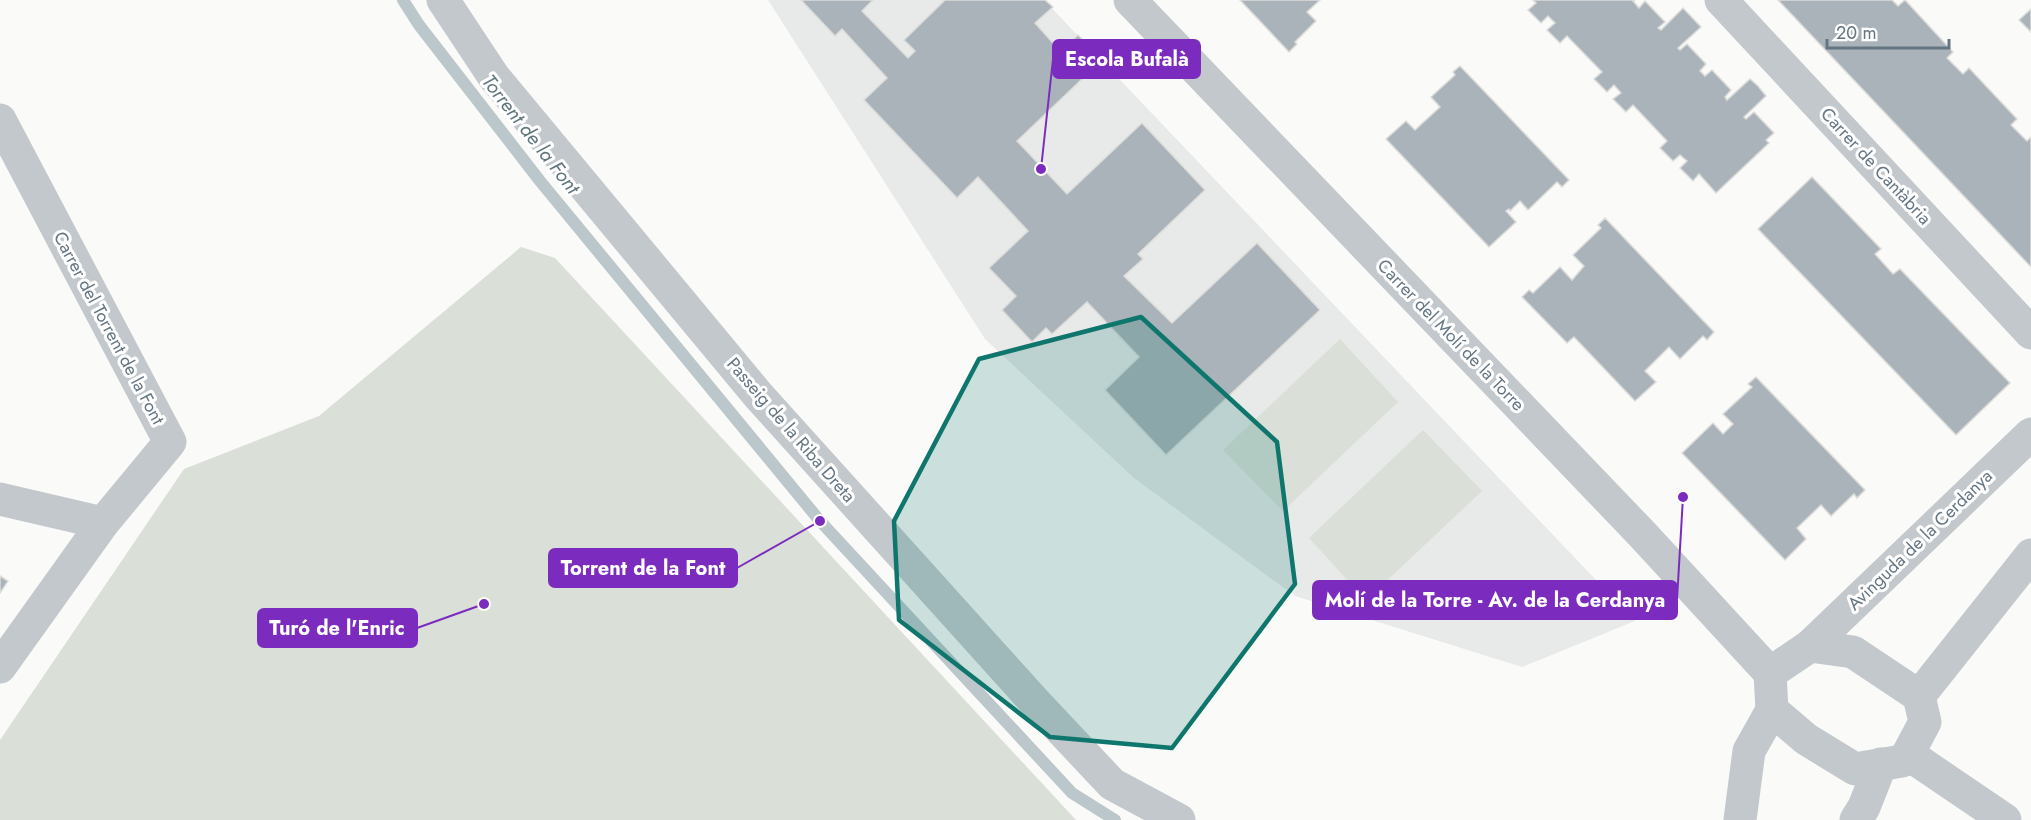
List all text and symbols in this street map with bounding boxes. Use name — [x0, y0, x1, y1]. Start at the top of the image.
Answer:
scale bar — [1827, 12, 1948, 50]
text: 20 m — [1836, 20, 1876, 46]
callout: Escola Bufalà — [1053, 40, 1200, 78]
text: Escola Bufalà — [1065, 45, 1189, 74]
water label: Torrent de la Font — [475, 68, 587, 201]
street label: Carrer de Cantàbria — [1815, 102, 1937, 230]
street label: Carrer del Torrent de la Font — [47, 227, 171, 430]
street label: Carrer del Molí de la Torre — [1371, 253, 1531, 417]
street label: Passeig de la Riba Dreta — [721, 352, 861, 508]
street label: Avinguda de la Cerdanya — [1842, 464, 1998, 616]
callout: Torrent de la Font — [549, 549, 737, 587]
text: Torrent de la Font — [561, 554, 726, 583]
callout: Molí de la Torre - Av. de la Cerdanya — [1313, 581, 1677, 619]
text: Molí de la Torre - Av. de la Cerdanya — [1325, 586, 1665, 615]
callout: Turó de l'Enric — [258, 609, 417, 647]
text: Turó de l'Enric — [269, 614, 405, 643]

